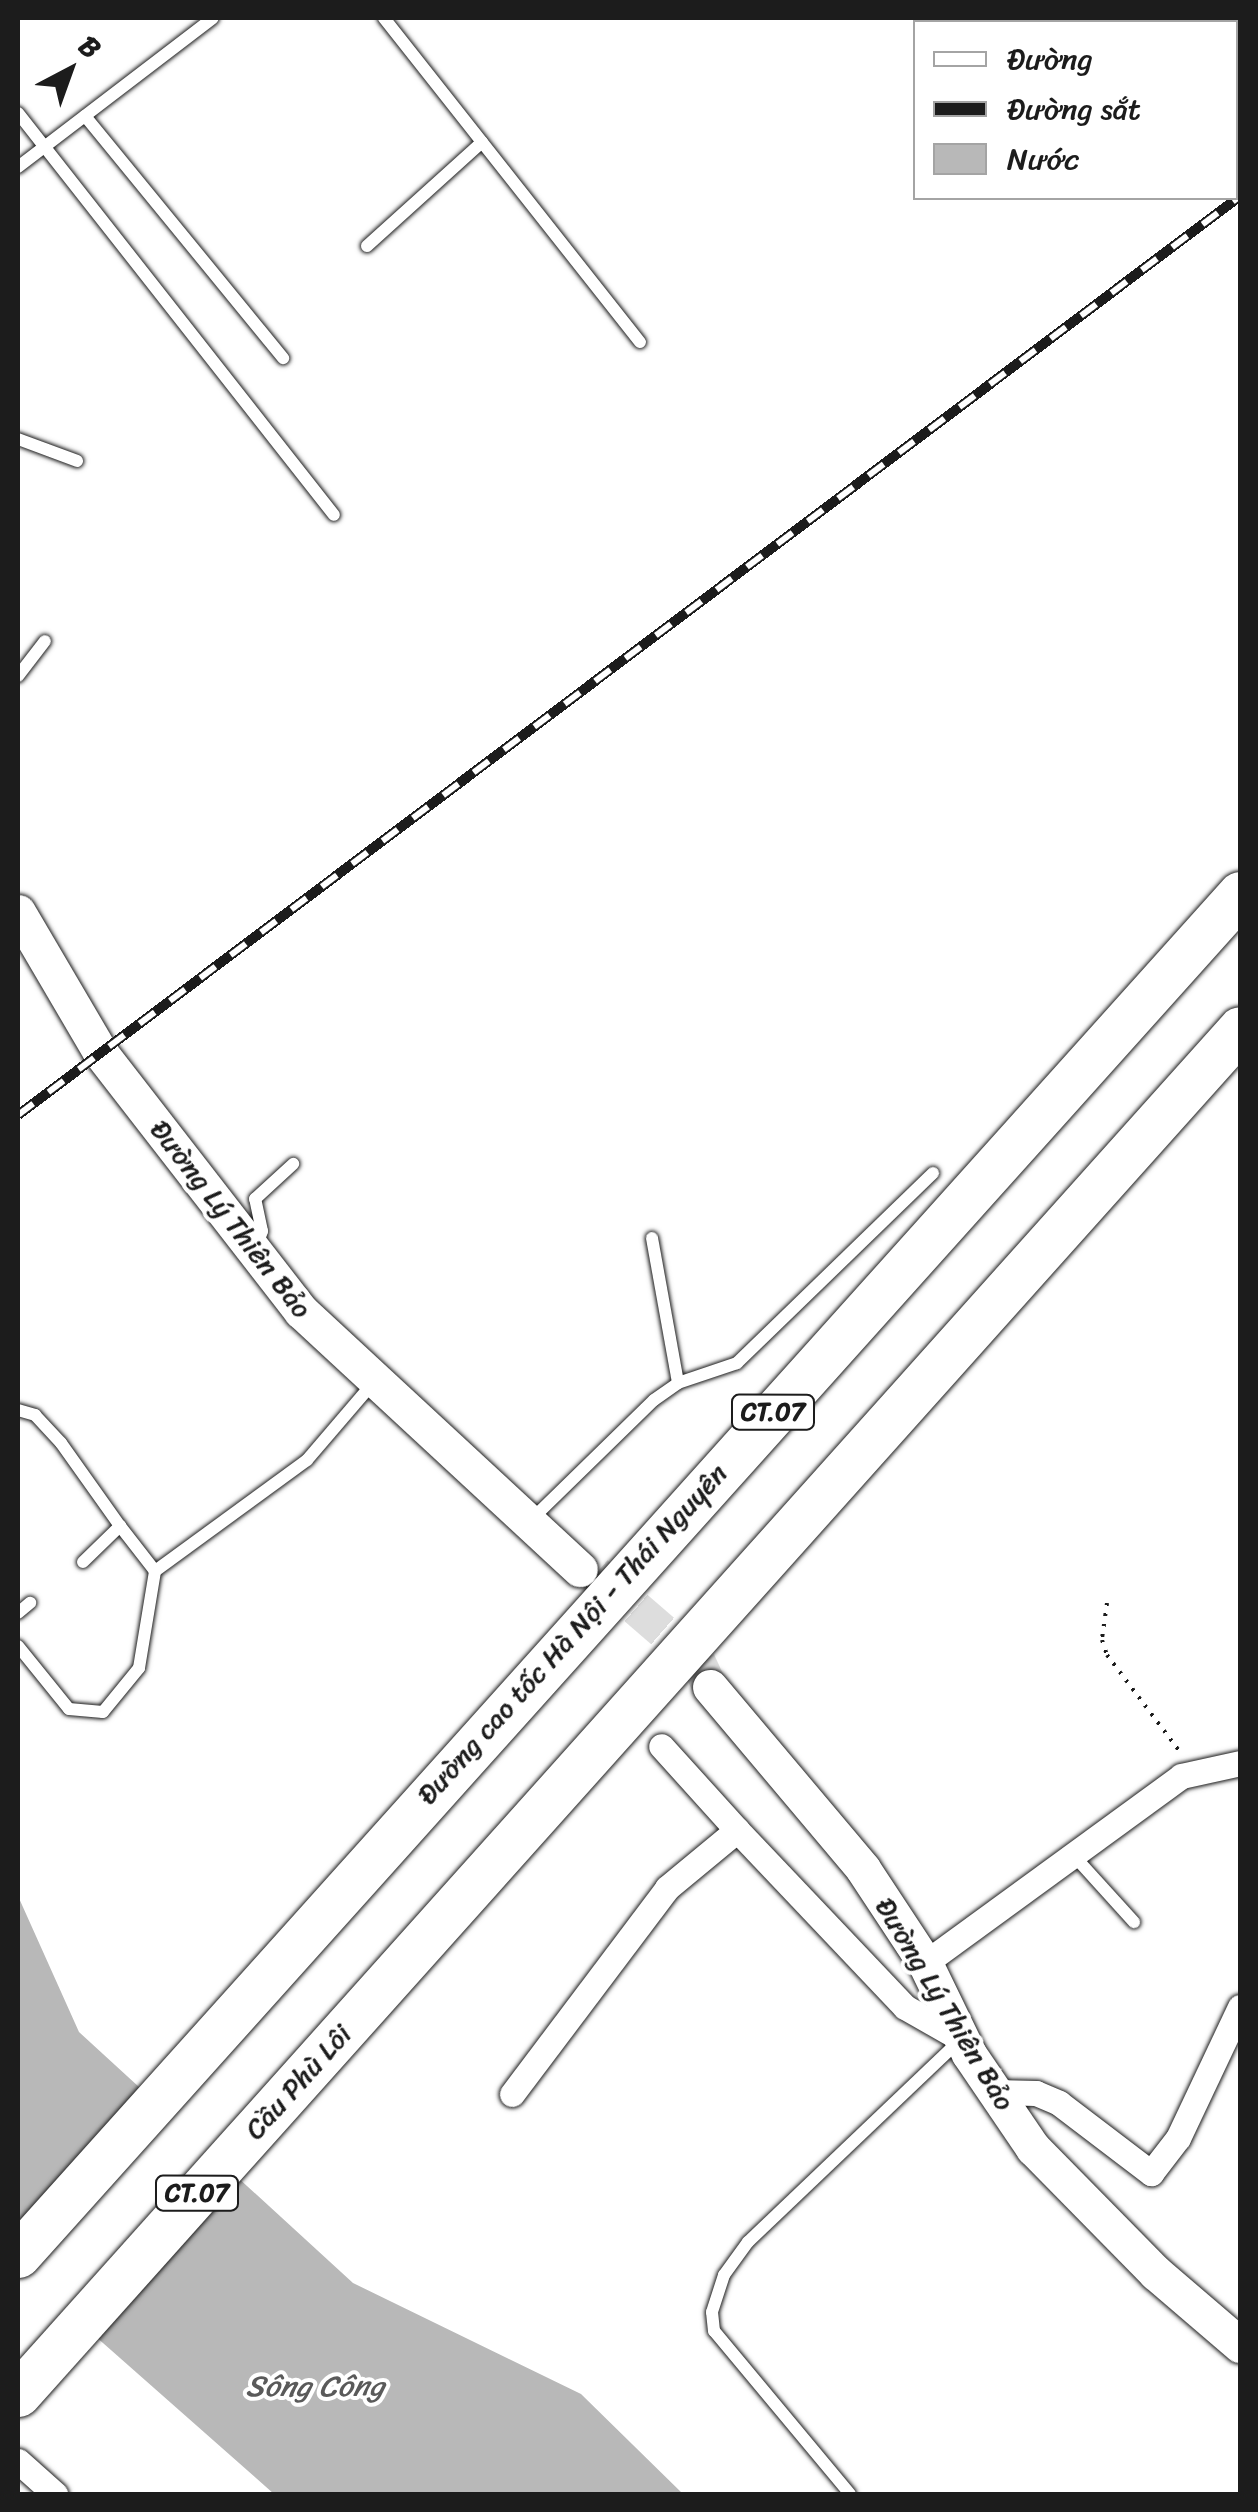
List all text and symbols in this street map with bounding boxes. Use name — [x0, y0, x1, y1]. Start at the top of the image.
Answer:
north arrow — [20, 20, 120, 120]
legend — [913, 20, 1238, 200]
text: B — [67, 23, 113, 71]
text: Đường — [1007, 32, 1093, 86]
text: Đường sắt — [1007, 82, 1141, 136]
text: Nước — [1007, 132, 1079, 186]
street label: Đường Lý Thiên Bảo — [143, 1113, 319, 1325]
road number: CT.07 — [730, 1392, 816, 1432]
street label: Đường cao tốc Hà Nội - Thái Nguyên — [410, 1457, 734, 1811]
street label: Đường Lý Thiên Bảo — [868, 1891, 1022, 2117]
street label: Cầu Phù Lôi — [238, 2018, 358, 2146]
road number: CT.07 — [154, 2173, 240, 2213]
water label: Sông Công — [246, 2368, 384, 2404]

